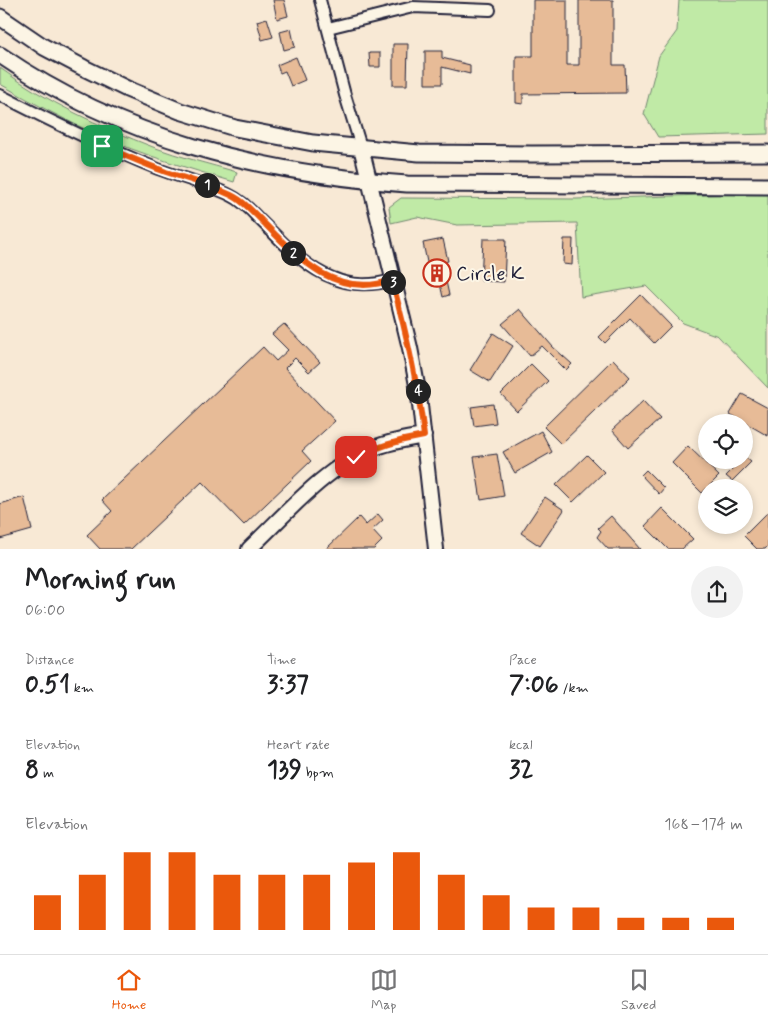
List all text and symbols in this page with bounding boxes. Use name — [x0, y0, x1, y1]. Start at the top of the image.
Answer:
pin — [81, 125, 123, 167]
icon: arrive — [88, 132, 116, 160]
pin: 1 — [194, 172, 220, 198]
text: 1 — [204, 176, 211, 194]
pin: 2 — [280, 240, 306, 266]
text: 2 — [290, 244, 297, 262]
building icon: Circle K — [422, 258, 452, 288]
place label: Circle K — [456, 261, 525, 288]
pin: 3 — [380, 270, 406, 294]
text: 3 — [390, 273, 397, 291]
pin: 4 — [406, 378, 430, 404]
text: 4 — [414, 382, 423, 400]
map controls — [698, 414, 753, 534]
button: locate — [698, 414, 753, 469]
pin — [335, 436, 377, 478]
icon: check — [342, 443, 370, 471]
button: layers — [698, 479, 753, 534]
text: Morning run — [25, 562, 176, 599]
button: share — [691, 566, 743, 618]
text: 06:00 — [25, 600, 65, 621]
text: Distance — [25, 651, 74, 669]
text: Time — [267, 651, 296, 669]
text: Pace — [509, 651, 537, 669]
text: 0.51 — [25, 669, 70, 702]
text: 3:37 — [267, 669, 309, 702]
text: 7:06 — [509, 669, 559, 702]
text: km — [70, 679, 94, 697]
text: /km — [559, 679, 589, 697]
text: Elevation — [25, 736, 80, 754]
text: Heart rate — [267, 736, 330, 754]
text: kcal — [509, 736, 533, 754]
text: 8 — [25, 754, 39, 787]
text: 139 — [267, 754, 302, 787]
text: 32 — [509, 754, 534, 787]
text: m — [39, 764, 54, 782]
text: bpm — [302, 764, 334, 782]
text: Elevation — [25, 814, 88, 835]
text: 168–174 m — [664, 814, 743, 835]
tab: Home — [112, 966, 146, 1014]
tab: Map — [370, 966, 398, 1014]
tab: Saved — [621, 966, 656, 1014]

